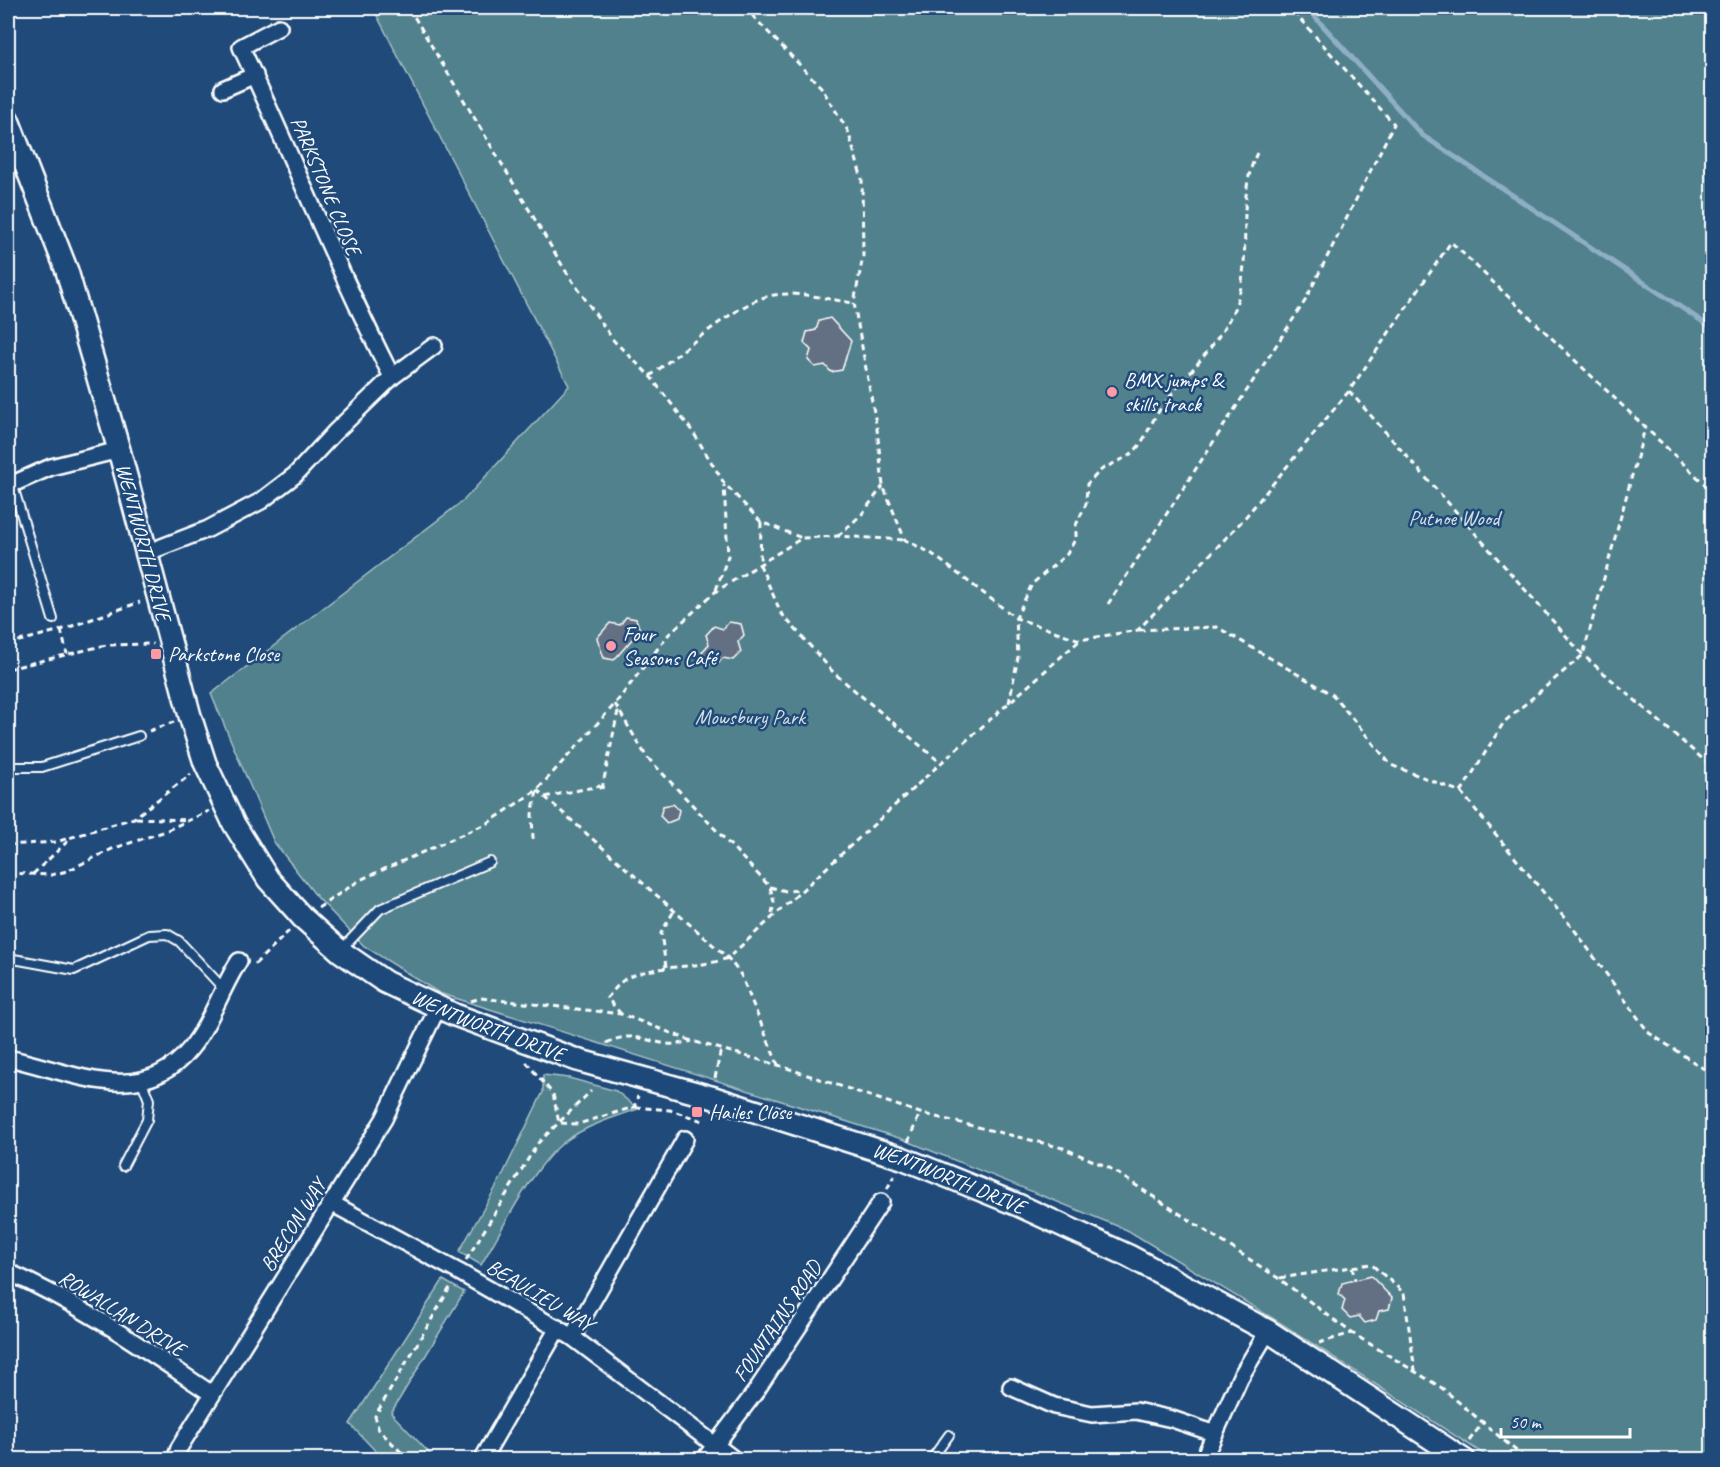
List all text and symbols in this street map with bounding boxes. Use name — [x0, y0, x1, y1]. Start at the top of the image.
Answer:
street label: PARKSTONE CLOSE — [285, 113, 368, 262]
place label: BMX jumps & skills track — [1124, 367, 1225, 417]
marker: BMX jumps & skills track — [1105, 385, 1119, 399]
street label: WENTWORTH DRIVE — [110, 460, 178, 626]
park label: Putnoe Wood — [1409, 505, 1503, 531]
place label: Four Seasons Café — [623, 621, 719, 671]
marker: Four Seasons Café — [604, 639, 618, 653]
place label: Parkstone Close — [168, 641, 280, 667]
marker: Parkstone Close — [149, 647, 163, 661]
park label: Mowsbury Park — [695, 704, 807, 730]
street label: WENTWORTH DRIVE — [407, 983, 570, 1068]
place label: Hailes Close — [709, 1099, 793, 1125]
marker: Hailes Close — [690, 1105, 704, 1119]
street label: WENTWORTH DRIVE — [869, 1136, 1032, 1221]
street label: BRECON WAY — [254, 1171, 334, 1276]
street label: BEAULIEU WAY — [482, 1253, 602, 1339]
street label: FOUNTAINS ROAD — [727, 1254, 828, 1386]
street label: ROWALLAN DRIVE — [54, 1264, 192, 1363]
scale bar — [1501, 1401, 1630, 1439]
text: 50 m — [1510, 1411, 1543, 1433]

